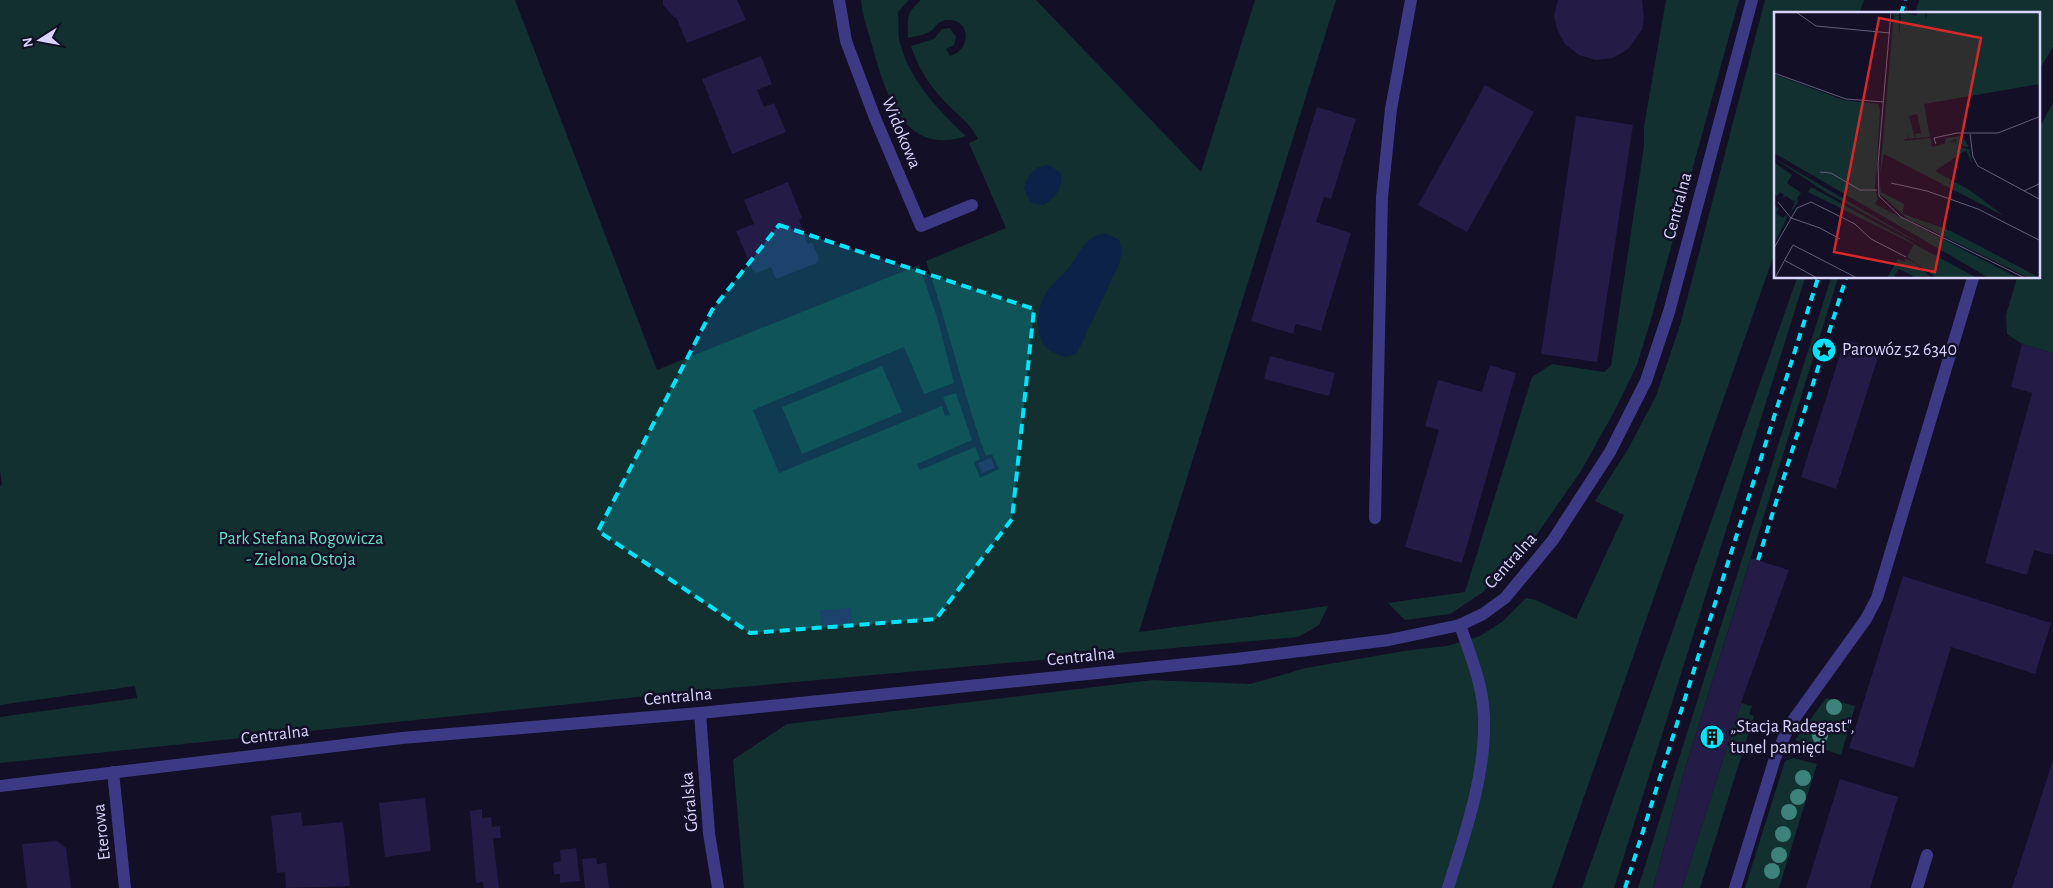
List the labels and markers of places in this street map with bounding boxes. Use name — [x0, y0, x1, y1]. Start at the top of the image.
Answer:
place icon: Parowóz 52 6340 — [1811, 337, 1837, 363]
place label: Parowóz 52 6340 — [1842, 341, 1957, 359]
place label: „Stacja Radegast", tunel pamięci — [1730, 718, 1855, 757]
building icon: „Stacja Radegast", tunel pamięci — [1699, 724, 1725, 750]

